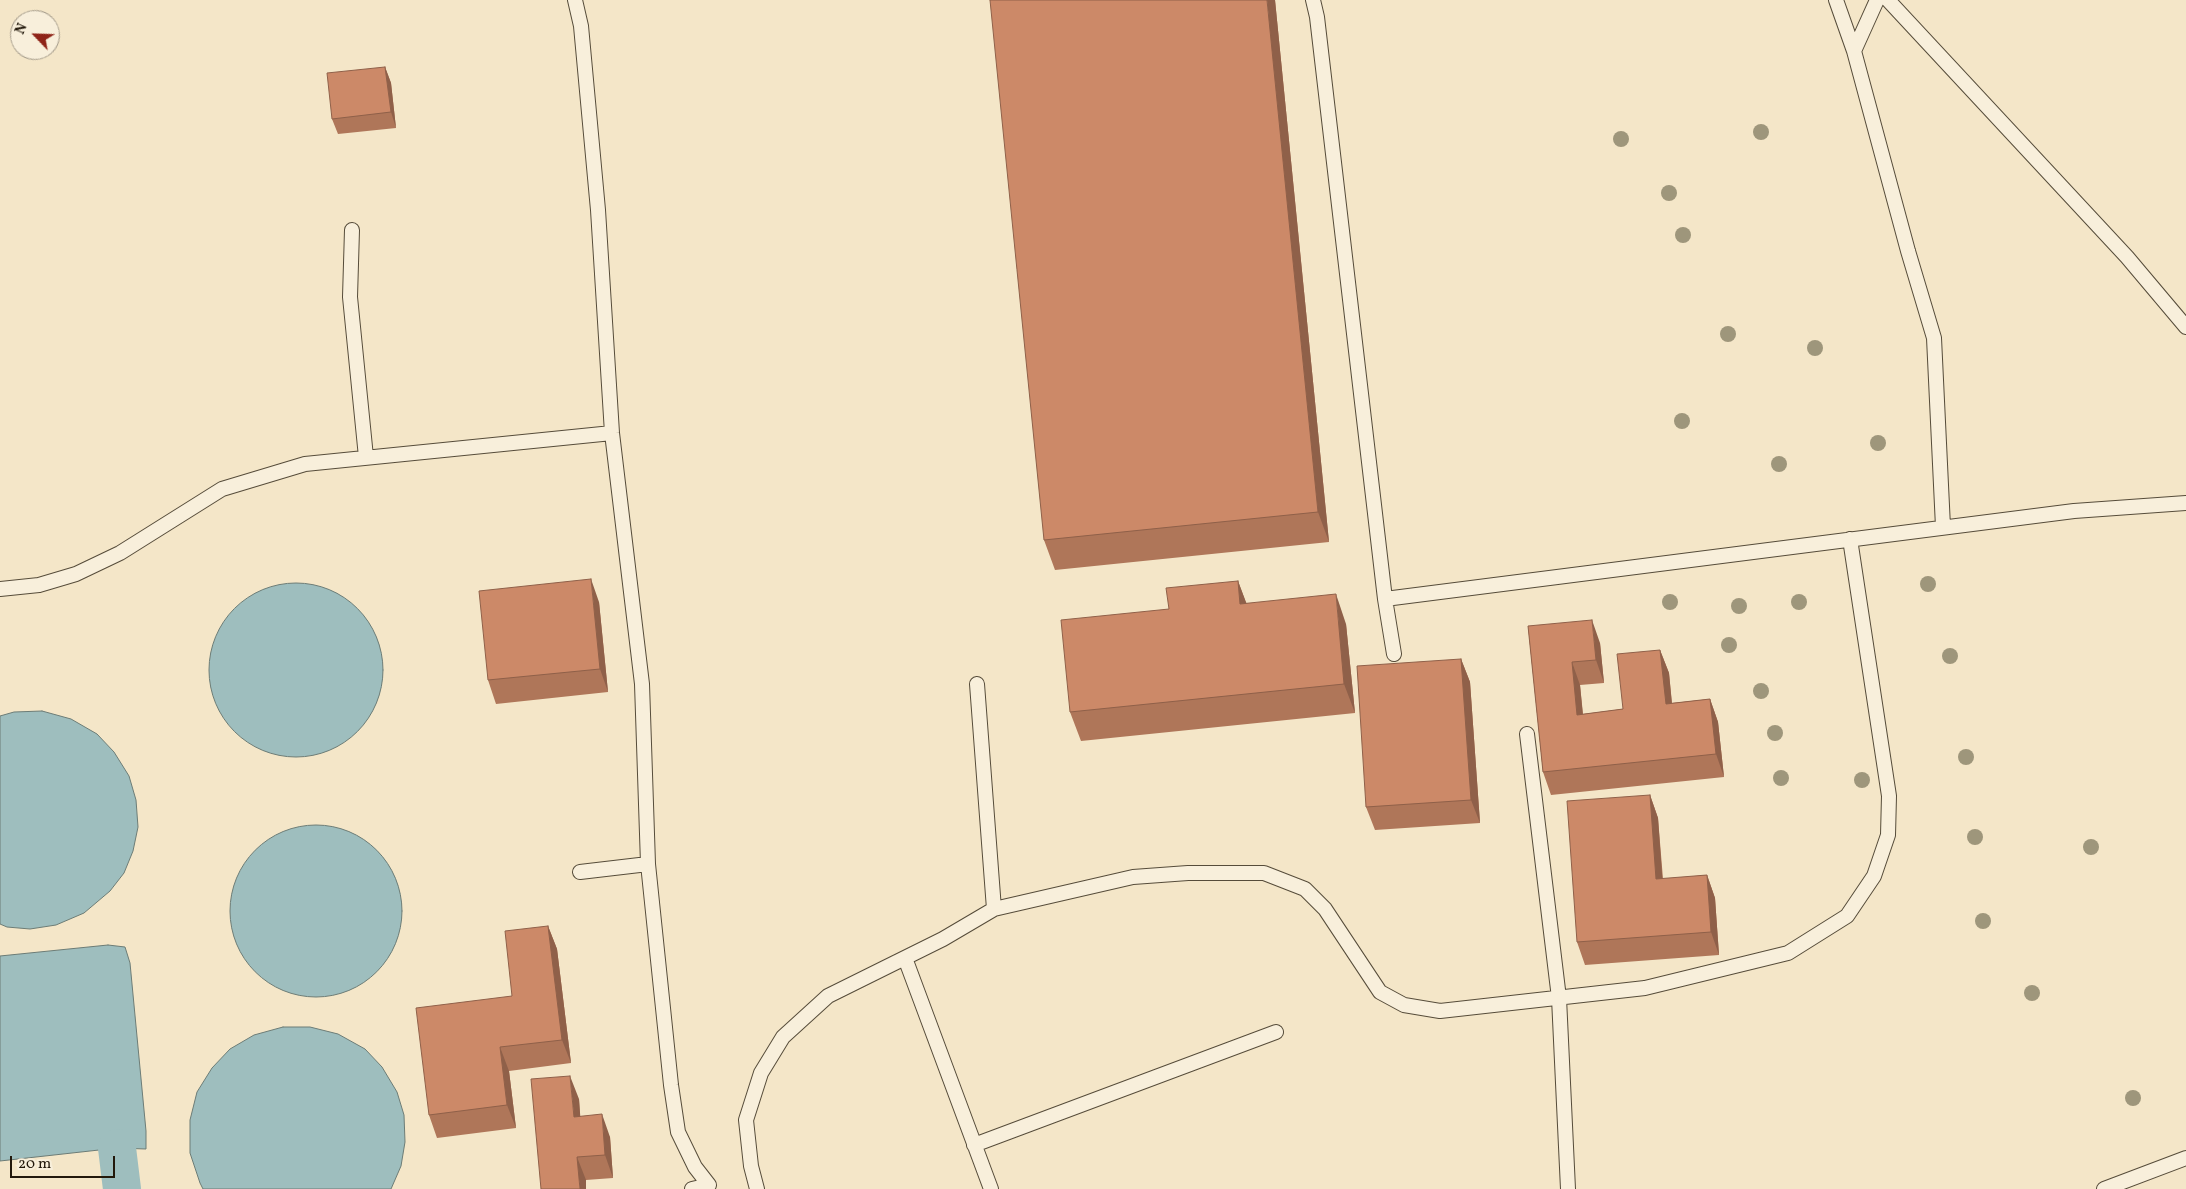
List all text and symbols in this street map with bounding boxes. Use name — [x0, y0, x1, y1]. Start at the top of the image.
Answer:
north arrow — [10, 10, 60, 60]
text: N — [11, 21, 32, 38]
scale bar — [12, 1146, 118, 1178]
text: 20 m — [18, 1154, 51, 1175]

